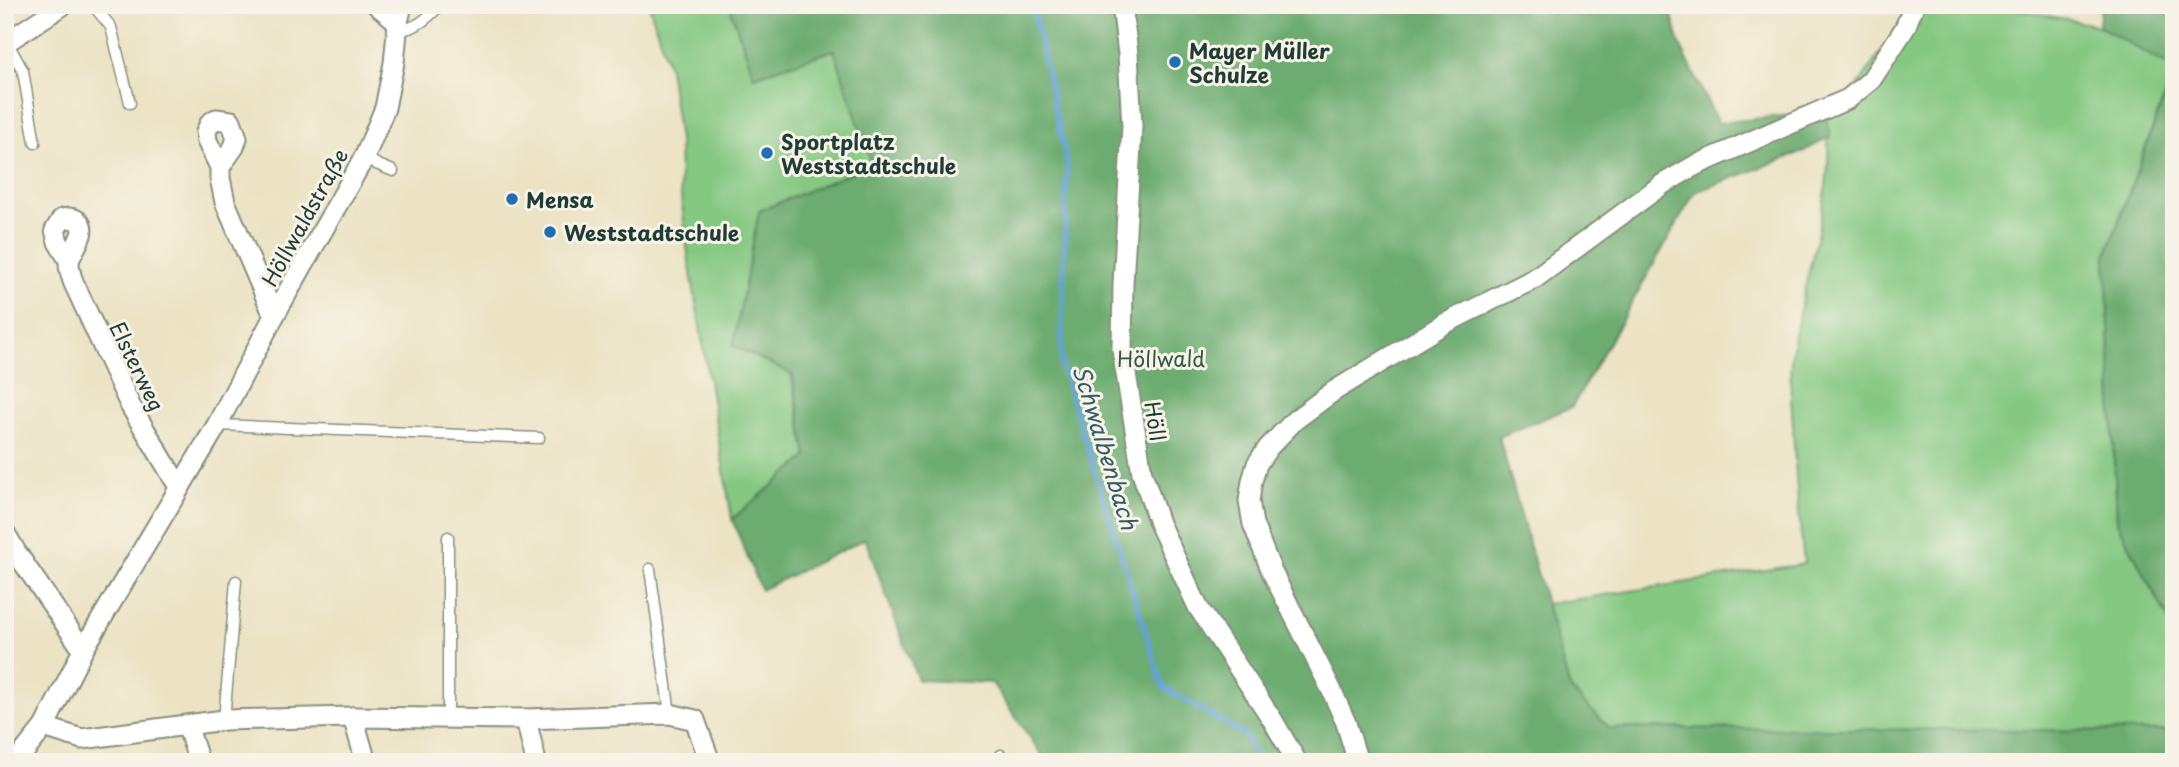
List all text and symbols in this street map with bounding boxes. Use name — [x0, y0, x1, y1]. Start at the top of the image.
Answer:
place label: Mayer Müller Schulze — [1189, 34, 1330, 90]
marker: Mayer Müller Schulze — [1167, 54, 1183, 70]
place label: Sportplatz Weststadtschule — [781, 125, 956, 181]
street label: Höllwaldstraße — [253, 142, 355, 292]
marker: Sportplatz Weststadtschule — [759, 145, 775, 161]
place label: Mensa — [526, 183, 594, 215]
marker: Mensa — [504, 191, 520, 207]
place label: Weststadtschule — [564, 216, 739, 248]
marker: Weststadtschule — [542, 224, 558, 240]
street label: Elsterweg — [102, 315, 174, 417]
park label: Höllwald — [1117, 342, 1205, 374]
water label: Schwalbenbach — [1064, 360, 1148, 534]
street label: Höll — [1137, 399, 1175, 443]

